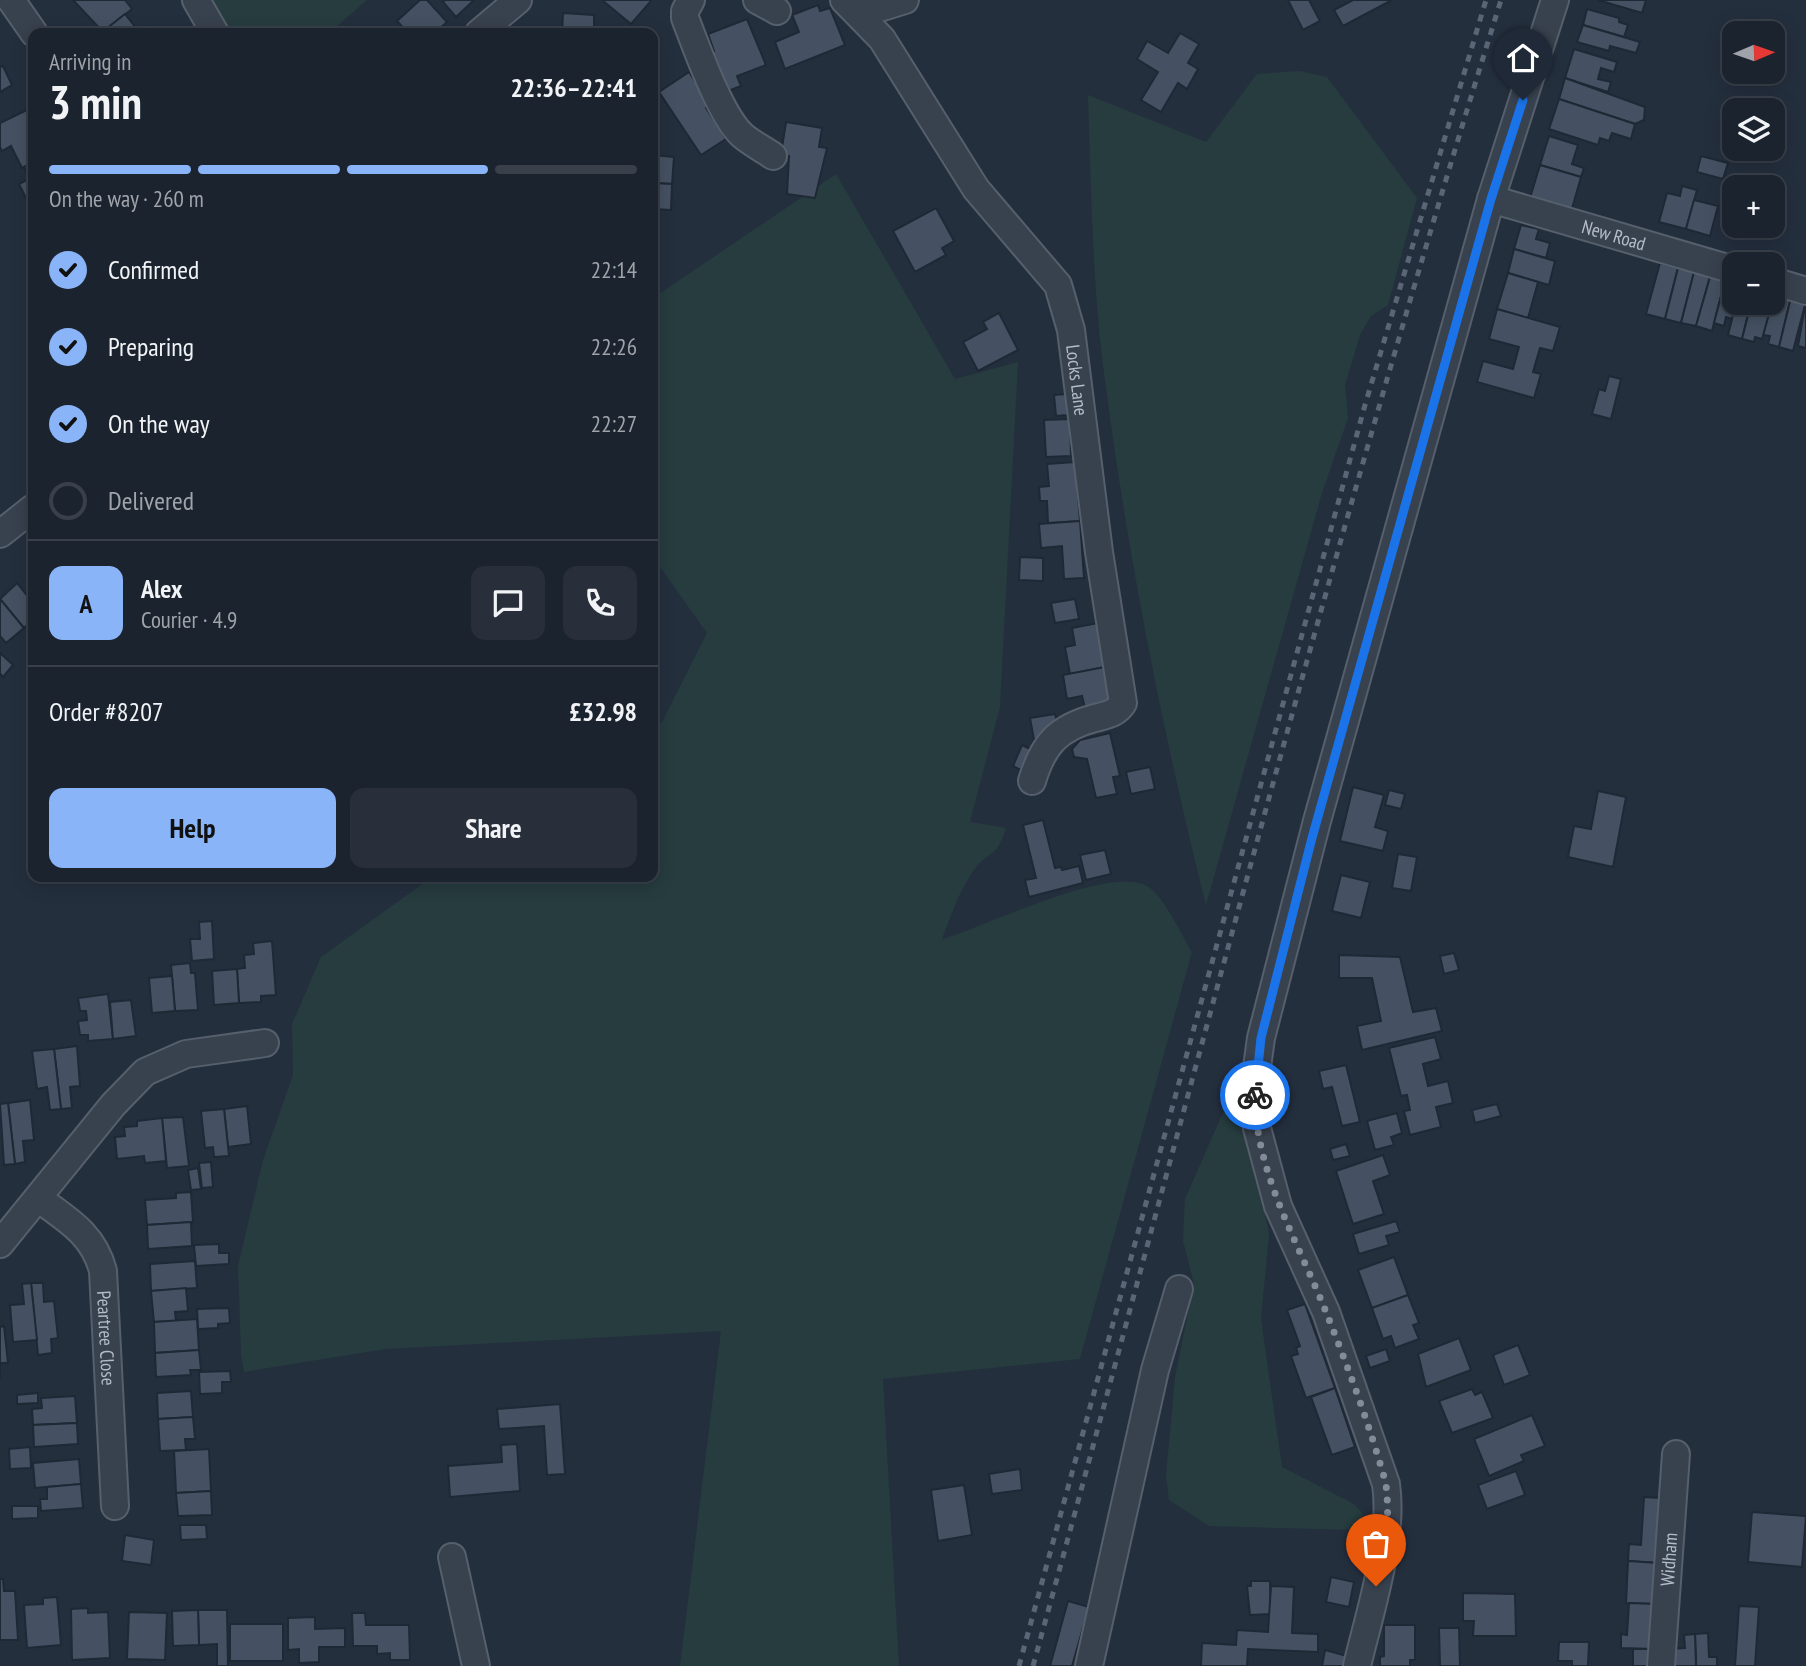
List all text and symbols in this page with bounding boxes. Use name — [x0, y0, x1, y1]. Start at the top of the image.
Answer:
north arrow — [1722, 21, 1785, 84]
map controls — [1722, 21, 1785, 315]
pin — [1493, 28, 1553, 100]
icon: home — [1504, 39, 1542, 77]
text: Arriving in — [49, 47, 131, 76]
text: 22:36–22:41 — [510, 71, 637, 104]
text: 3 min — [49, 72, 142, 132]
button: layers — [1722, 98, 1785, 161]
button: + — [1722, 175, 1785, 238]
text: On the way · 260 m — [49, 184, 204, 213]
street label: New Road — [1579, 214, 1649, 256]
icon: check — [49, 251, 87, 289]
button: − — [1722, 252, 1785, 315]
text: Confirmed — [108, 253, 199, 286]
text: 22:14 — [591, 255, 637, 284]
icon: check — [49, 328, 87, 366]
text: Preparing — [108, 330, 194, 363]
text: 22:26 — [591, 332, 637, 361]
street label: Locks Lane — [1061, 343, 1094, 417]
icon: check — [49, 405, 87, 443]
text: On the way — [108, 407, 210, 440]
text: 22:27 — [591, 409, 637, 438]
text: Delivered — [108, 484, 194, 517]
button: chat — [471, 566, 545, 640]
button: phone — [563, 566, 637, 640]
text: Alex — [141, 572, 182, 605]
text: A — [79, 587, 93, 620]
text: Courier · 4.9 — [141, 605, 237, 634]
text: Order #8207 — [49, 695, 164, 728]
text: £32.98 — [569, 695, 637, 728]
button: Help — [49, 788, 336, 868]
button: Share — [350, 788, 637, 868]
courier — [1220, 1060, 1290, 1130]
icon: bike — [1236, 1076, 1274, 1114]
street label: Peartree Close — [92, 1290, 121, 1386]
pin — [1346, 1514, 1406, 1586]
icon: bag — [1357, 1525, 1395, 1563]
street label: Widham — [1655, 1532, 1682, 1587]

